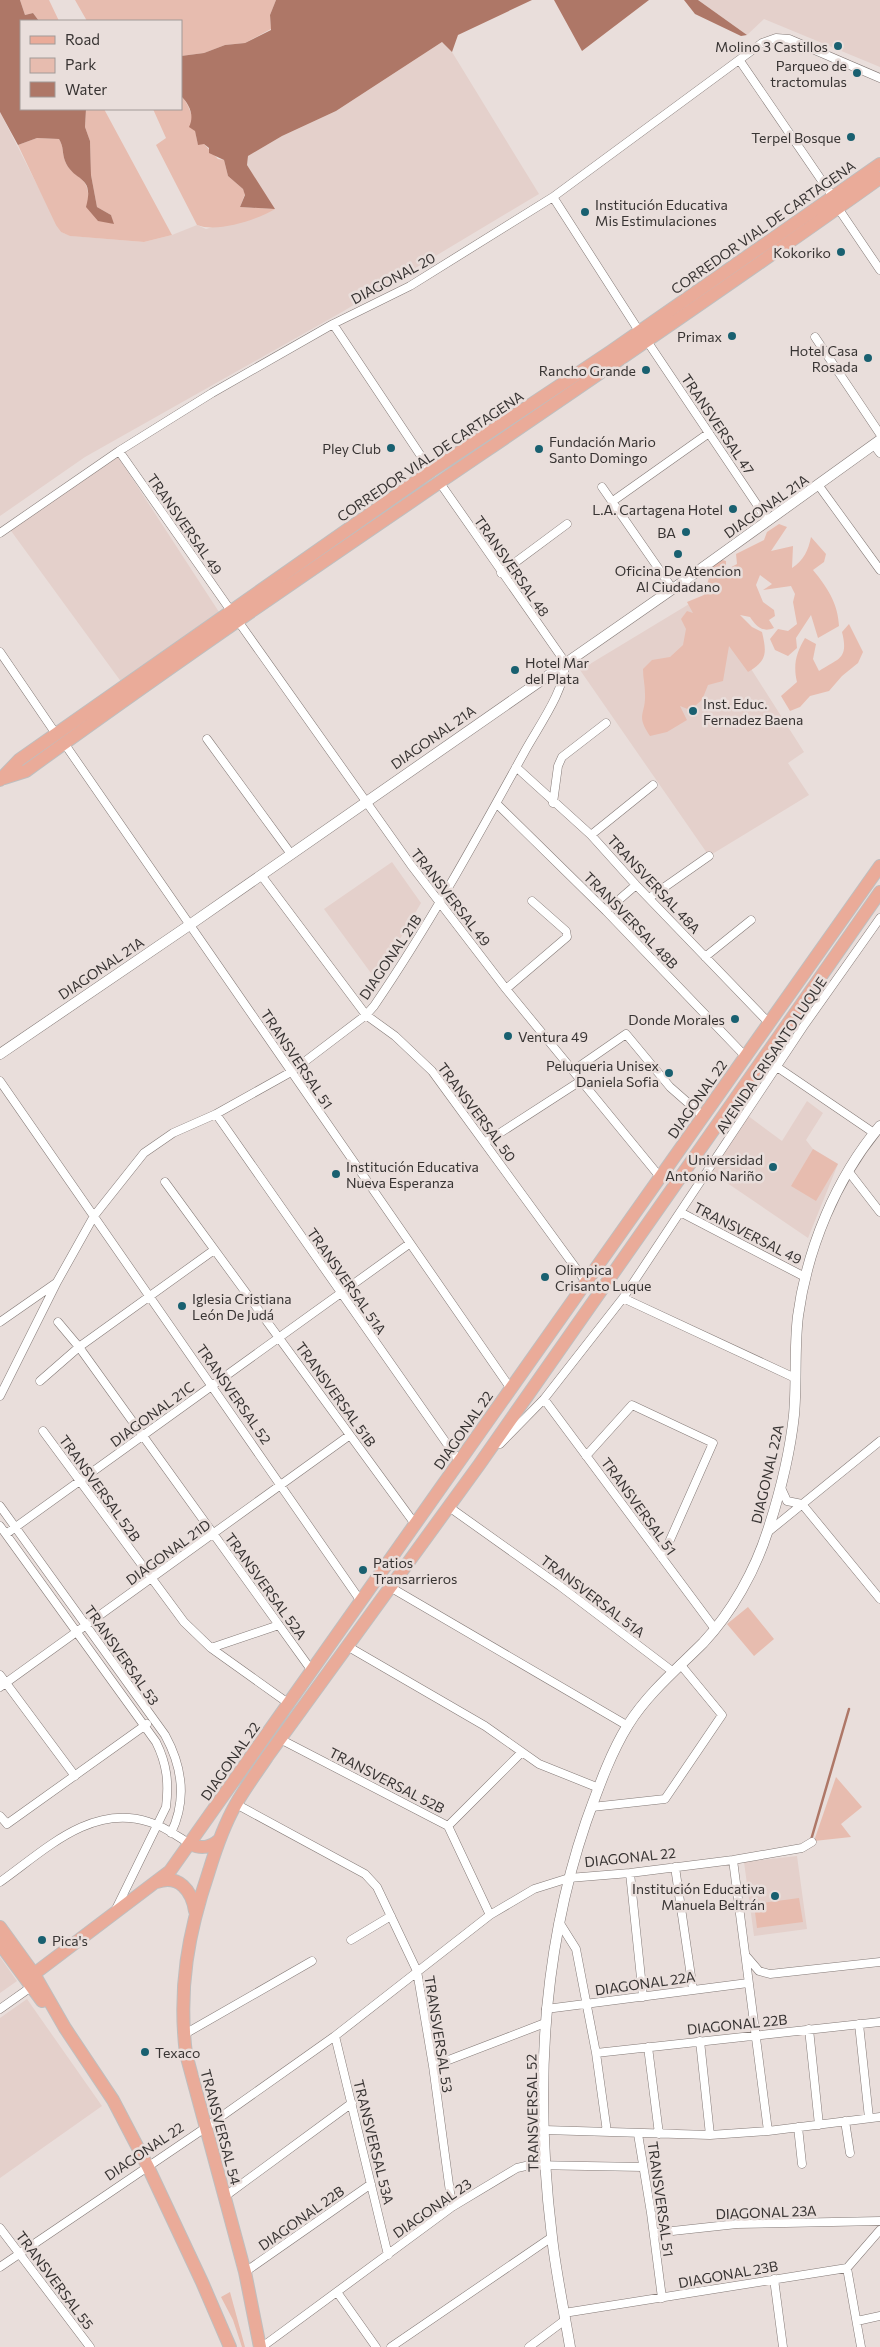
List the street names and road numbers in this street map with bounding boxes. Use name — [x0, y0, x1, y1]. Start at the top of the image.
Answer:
street label: CORREDOR VIAL DE CARTAGENA — [668, 156, 859, 297]
street label: DIAGONAL 20 — [348, 249, 438, 307]
street label: TRANSVERSAL 47 — [678, 370, 758, 478]
street label: CORREDOR VIAL DE CARTAGENA — [334, 387, 527, 525]
street label: TRANSVERSAL 49 — [144, 470, 226, 578]
street label: DIAGONAL 21A — [720, 470, 812, 541]
street label: TRANSVERSAL 48 — [471, 512, 553, 620]
street label: DIAGONAL 21A — [387, 701, 479, 772]
street label: TRANSVERSAL 48A — [604, 831, 704, 937]
street label: TRANSVERSAL 49 — [408, 845, 494, 949]
street label: TRANSVERSAL 48B — [580, 868, 682, 972]
street label: DIAGONAL 21B — [355, 911, 425, 1003]
street label: DIAGONAL 21A — [55, 933, 147, 1003]
street label: AVENIDA CRISANTO LUQUE — [712, 973, 830, 1137]
street label: TRANSVERSAL 51 — [257, 1006, 337, 1112]
street label: DIAGONAL 22 — [664, 1056, 730, 1141]
street label: TRANSVERSAL 50 — [434, 1059, 520, 1165]
street label: TRANSVERSAL 49 — [691, 1198, 805, 1268]
street label: TRANSVERSAL 51A — [304, 1224, 390, 1338]
street label: TRANSVERSAL 51B — [292, 1338, 380, 1450]
street label: TRANSVERSAL 52 — [193, 1341, 275, 1447]
street label: DIAGONAL 21C — [107, 1378, 197, 1450]
street label: DIAGONAL 22 — [430, 1387, 496, 1472]
street label: DIAGONAL 22A — [747, 1422, 787, 1525]
street label: TRANSVERSAL 52B — [56, 1432, 144, 1544]
street label: TRANSVERSAL 51 — [598, 1454, 680, 1558]
street label: DIAGONAL 21D — [122, 1516, 214, 1588]
street label: TRANSVERSAL 52A — [222, 1529, 311, 1643]
street label: TRANSVERSAL 51A — [538, 1551, 649, 1641]
street label: TRANSVERSAL 53 — [81, 1602, 163, 1708]
street label: DIAGONAL 22 — [197, 1718, 263, 1803]
street label: TRANSVERSAL 52B — [326, 1744, 448, 1816]
street label: DIAGONAL 22 — [584, 1844, 677, 1870]
street label: DIAGONAL 22A — [594, 1967, 697, 1998]
street label: TRANSVERSAL 53 — [421, 1974, 457, 2094]
street label: DIAGONAL 22B — [686, 2010, 788, 2038]
street label: TRANSVERSAL 52 — [522, 2054, 542, 2172]
street label: TRANSVERSAL 54 — [197, 2067, 245, 2187]
street label: TRANSVERSAL 53A — [350, 2078, 398, 2206]
street label: DIAGONAL 22 — [101, 2118, 187, 2184]
street label: TRANSVERSAL 51 — [644, 2140, 678, 2258]
street label: DIAGONAL 23 — [390, 2175, 474, 2241]
street label: DIAGONAL 22B — [255, 2182, 347, 2254]
street label: DIAGONAL 23A — [715, 2202, 817, 2222]
street label: TRANSVERSAL 55 — [13, 2228, 97, 2332]
street label: DIAGONAL 23B — [677, 2257, 779, 2291]

